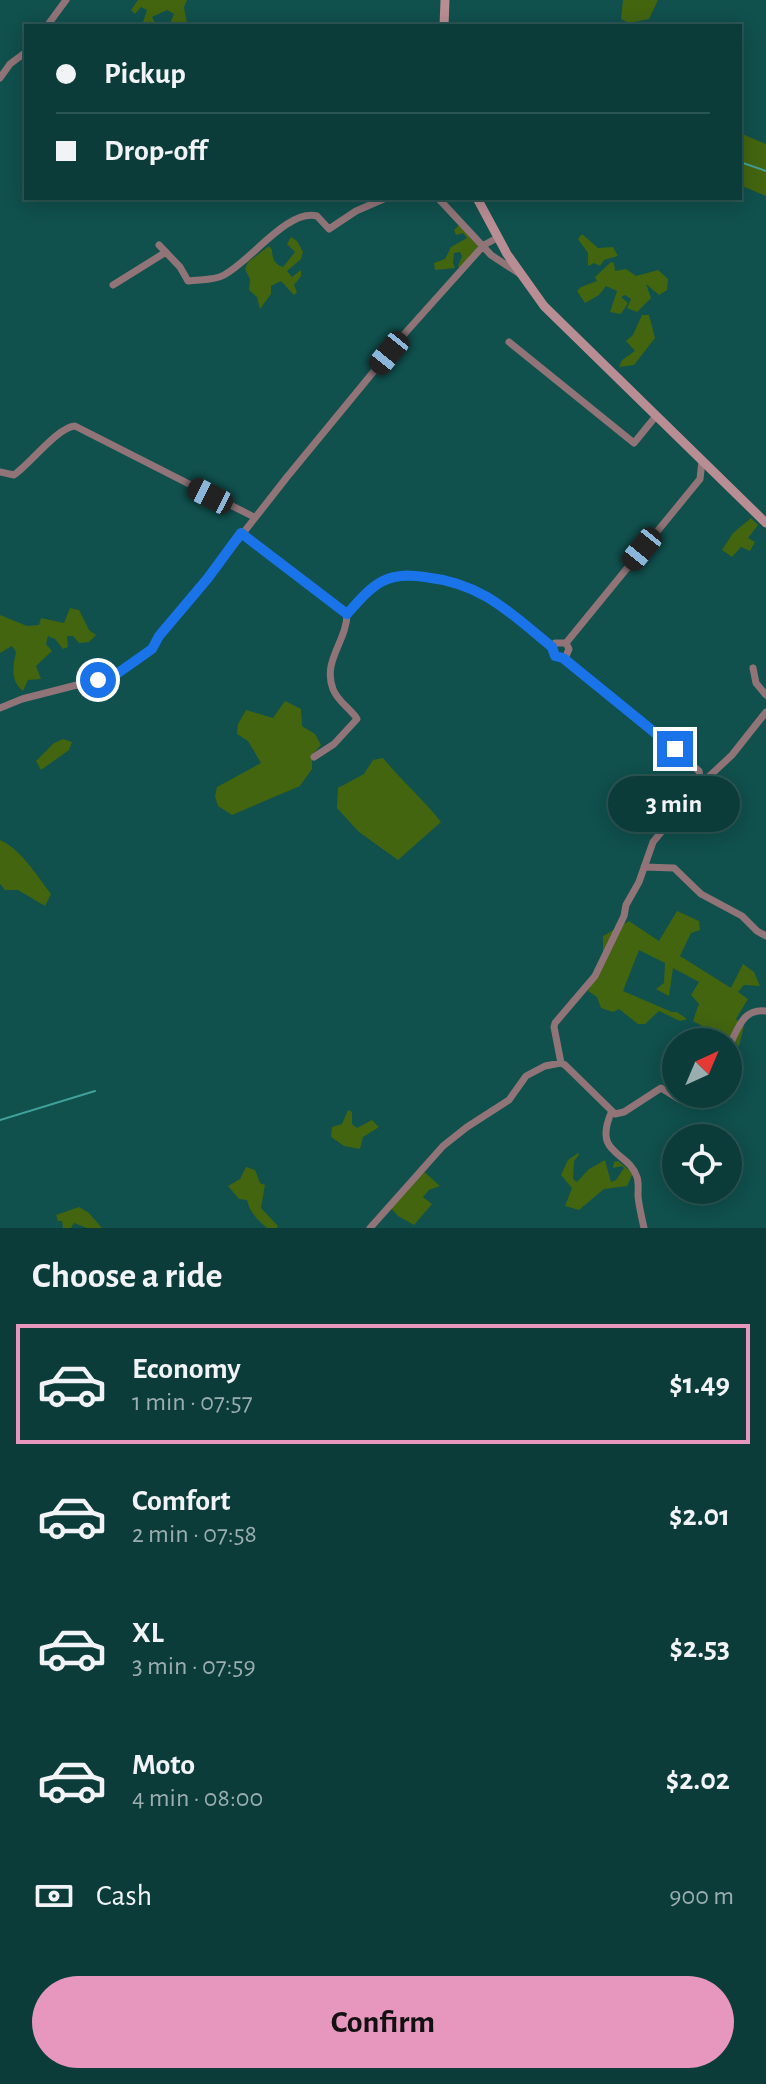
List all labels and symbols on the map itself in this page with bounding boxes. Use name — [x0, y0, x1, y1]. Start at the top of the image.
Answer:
car — [365, 327, 413, 379]
car — [183, 474, 237, 518]
car — [618, 523, 666, 575]
route start — [80, 662, 116, 698]
route end — [657, 731, 693, 767]
callout: 3 min — [609, 777, 741, 833]
north arrow — [662, 1028, 742, 1108]

